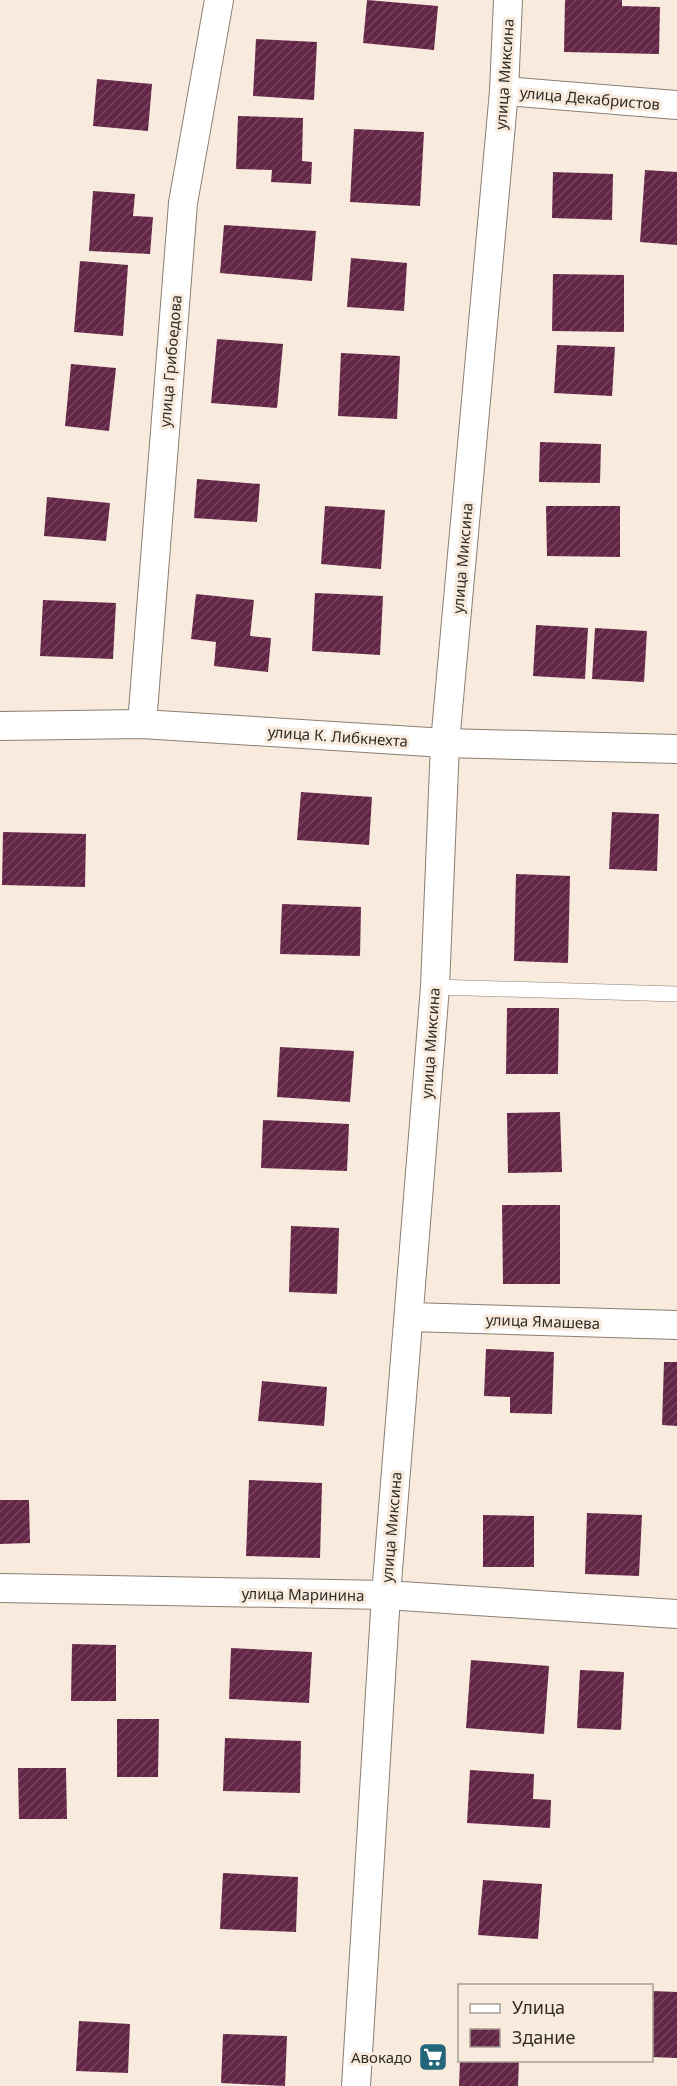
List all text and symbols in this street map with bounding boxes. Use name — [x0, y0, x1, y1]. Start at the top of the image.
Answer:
street label: улица Миксина — [490, 18, 518, 130]
street label: улица Декабристов — [519, 82, 661, 114]
street label: улица Грибоедова — [154, 294, 186, 428]
street label: улица Миксина — [447, 502, 477, 614]
street label: улица К. Либкнехта — [267, 721, 409, 751]
street label: улица Миксина — [416, 987, 444, 1099]
street label: улица Ямашева — [486, 1309, 600, 1333]
street label: улица Миксина — [376, 1471, 406, 1583]
street label: улица Маринина — [241, 1583, 365, 1605]
legend — [458, 1984, 653, 2062]
text: Улица — [512, 1995, 565, 2019]
text: Здание — [512, 2025, 576, 2049]
supermarket icon: Авокадо — [417, 2041, 449, 2073]
place label: Авокадо — [351, 2047, 412, 2067]

